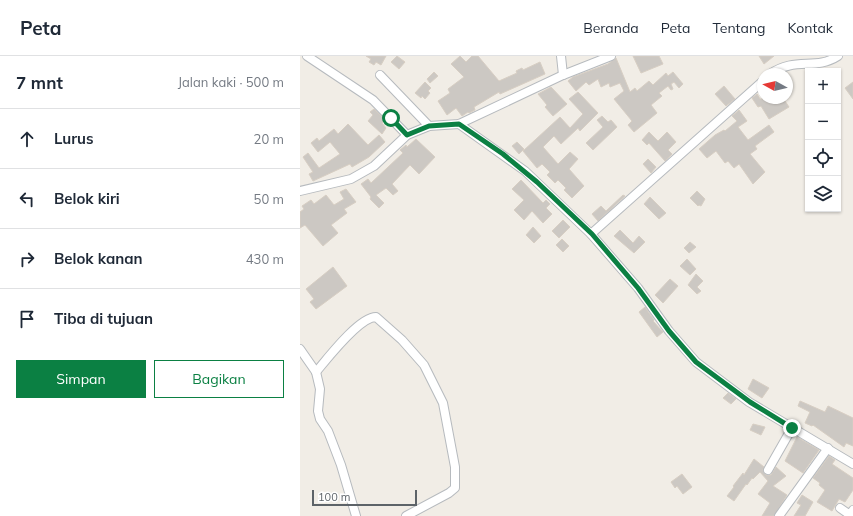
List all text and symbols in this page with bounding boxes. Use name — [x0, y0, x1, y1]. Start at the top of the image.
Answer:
text: Peta — [20, 16, 62, 40]
text: Beranda — [583, 19, 639, 37]
text: Peta — [661, 19, 690, 37]
text: Tentang — [712, 19, 766, 37]
text: Kontak — [788, 19, 833, 37]
north arrow — [757, 68, 793, 104]
map controls — [805, 68, 841, 212]
button: + — [805, 68, 841, 104]
text: 7 mnt — [16, 72, 63, 93]
text: Jalan kaki · 500 m — [178, 74, 284, 90]
button: − — [805, 104, 841, 140]
route start — [382, 109, 400, 127]
icon: ahead — [16, 128, 38, 150]
text: Lurus — [54, 129, 94, 148]
text: 20 m — [254, 131, 284, 147]
button: locate — [805, 140, 841, 176]
button: layers — [805, 176, 841, 212]
icon: left — [16, 188, 38, 210]
text: Belok kiri — [54, 189, 120, 208]
text: 50 m — [254, 191, 284, 207]
icon: right — [16, 248, 38, 270]
text: Belok kanan — [54, 249, 143, 268]
text: 430 m — [246, 251, 284, 267]
icon: arrive — [16, 308, 38, 330]
text: Tiba di tujuan — [54, 309, 153, 328]
button: Simpan — [16, 360, 146, 398]
button: Bagikan — [154, 360, 284, 398]
route end — [783, 419, 801, 437]
scale bar — [312, 488, 417, 507]
text: 100 m — [318, 490, 350, 504]

